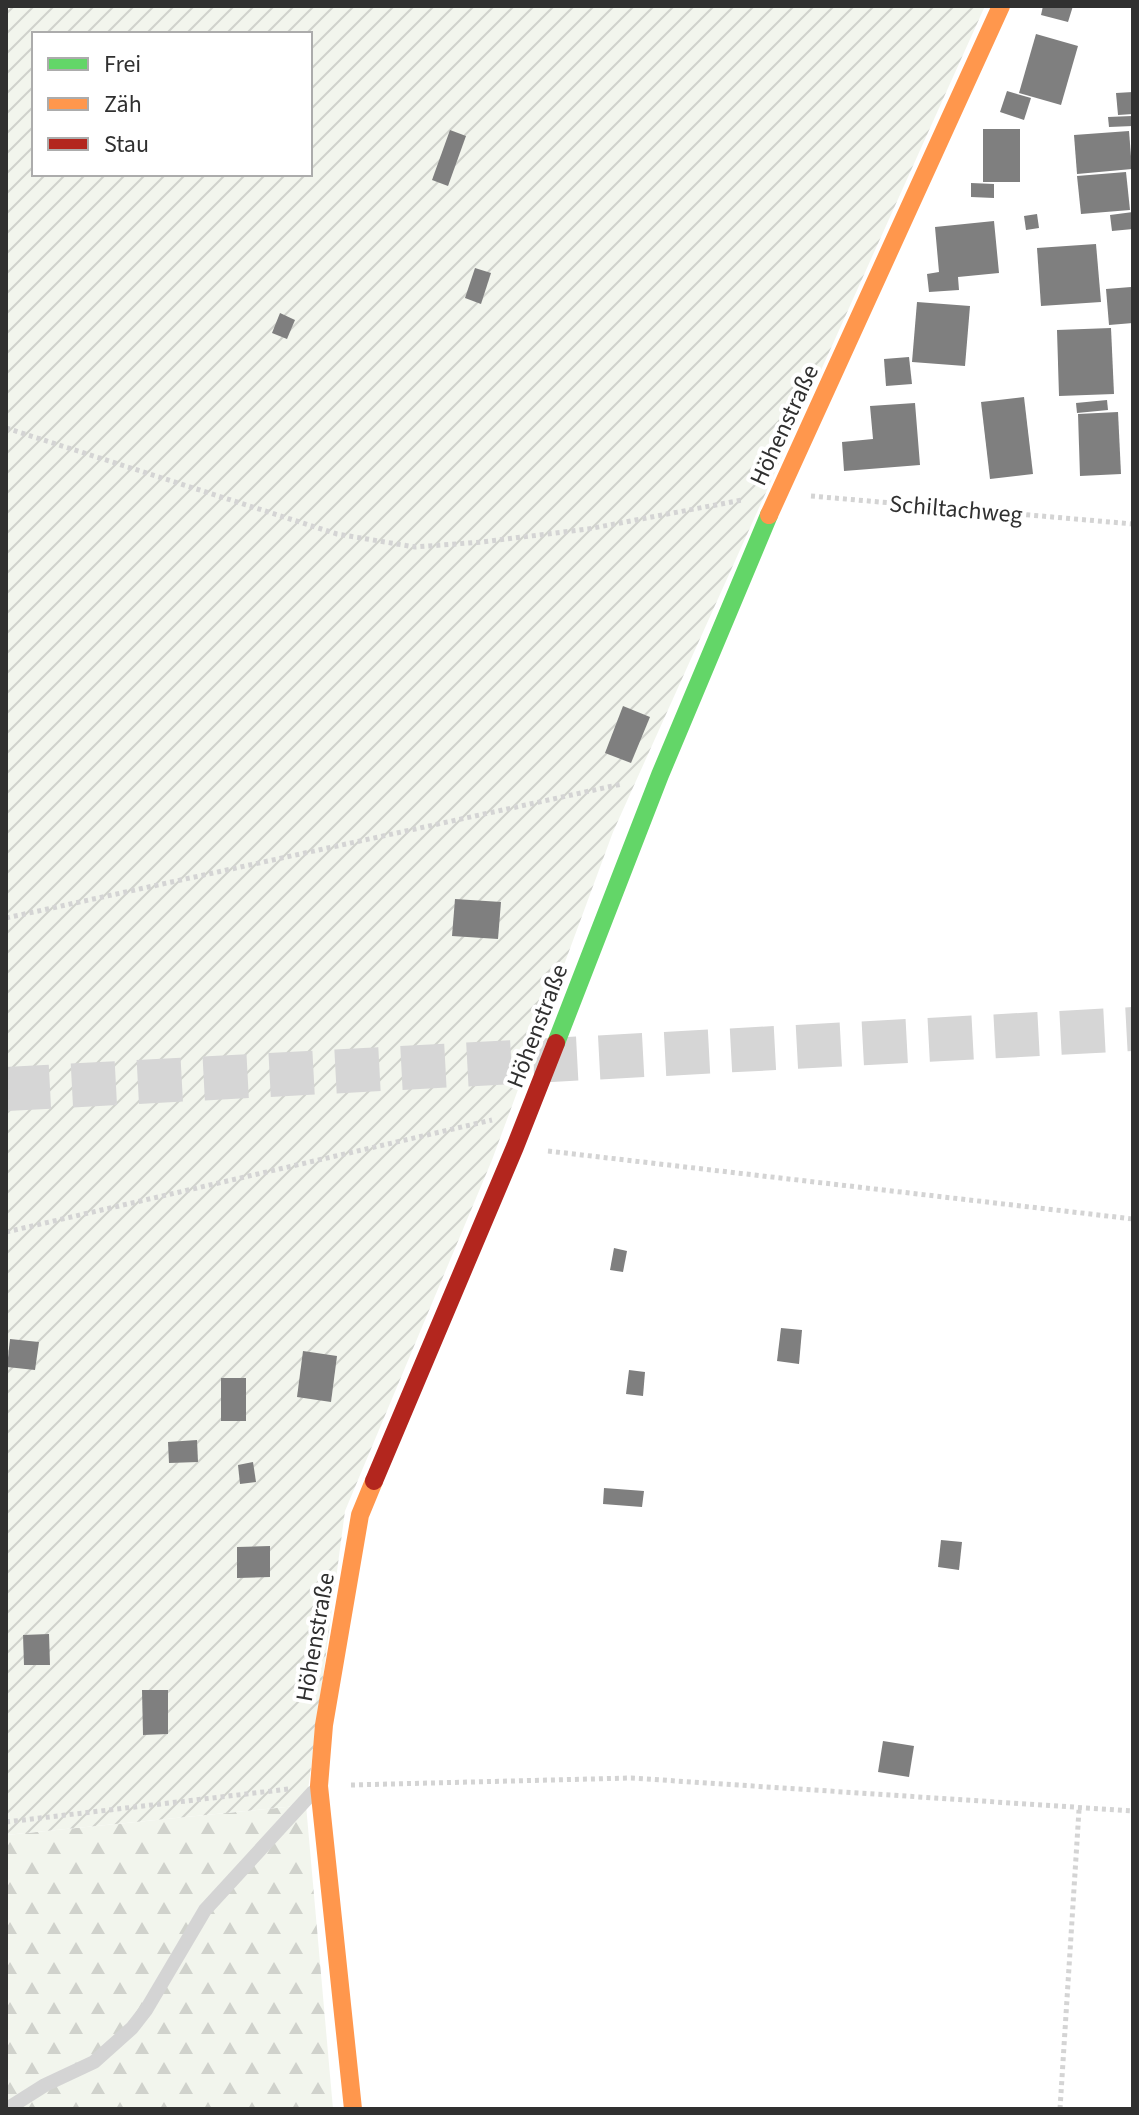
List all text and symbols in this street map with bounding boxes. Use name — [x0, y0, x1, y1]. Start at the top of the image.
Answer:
legend — [32, 32, 312, 176]
text: Frei — [104, 47, 141, 82]
text: Zäh — [104, 87, 142, 122]
text: Stau — [104, 127, 149, 162]
street label: Höhenstraße — [741, 359, 828, 492]
street label: Schiltachweg — [888, 486, 1024, 533]
street label: Höhenstraße — [498, 959, 577, 1093]
street label: Höhenstraße — [287, 1570, 344, 1704]

